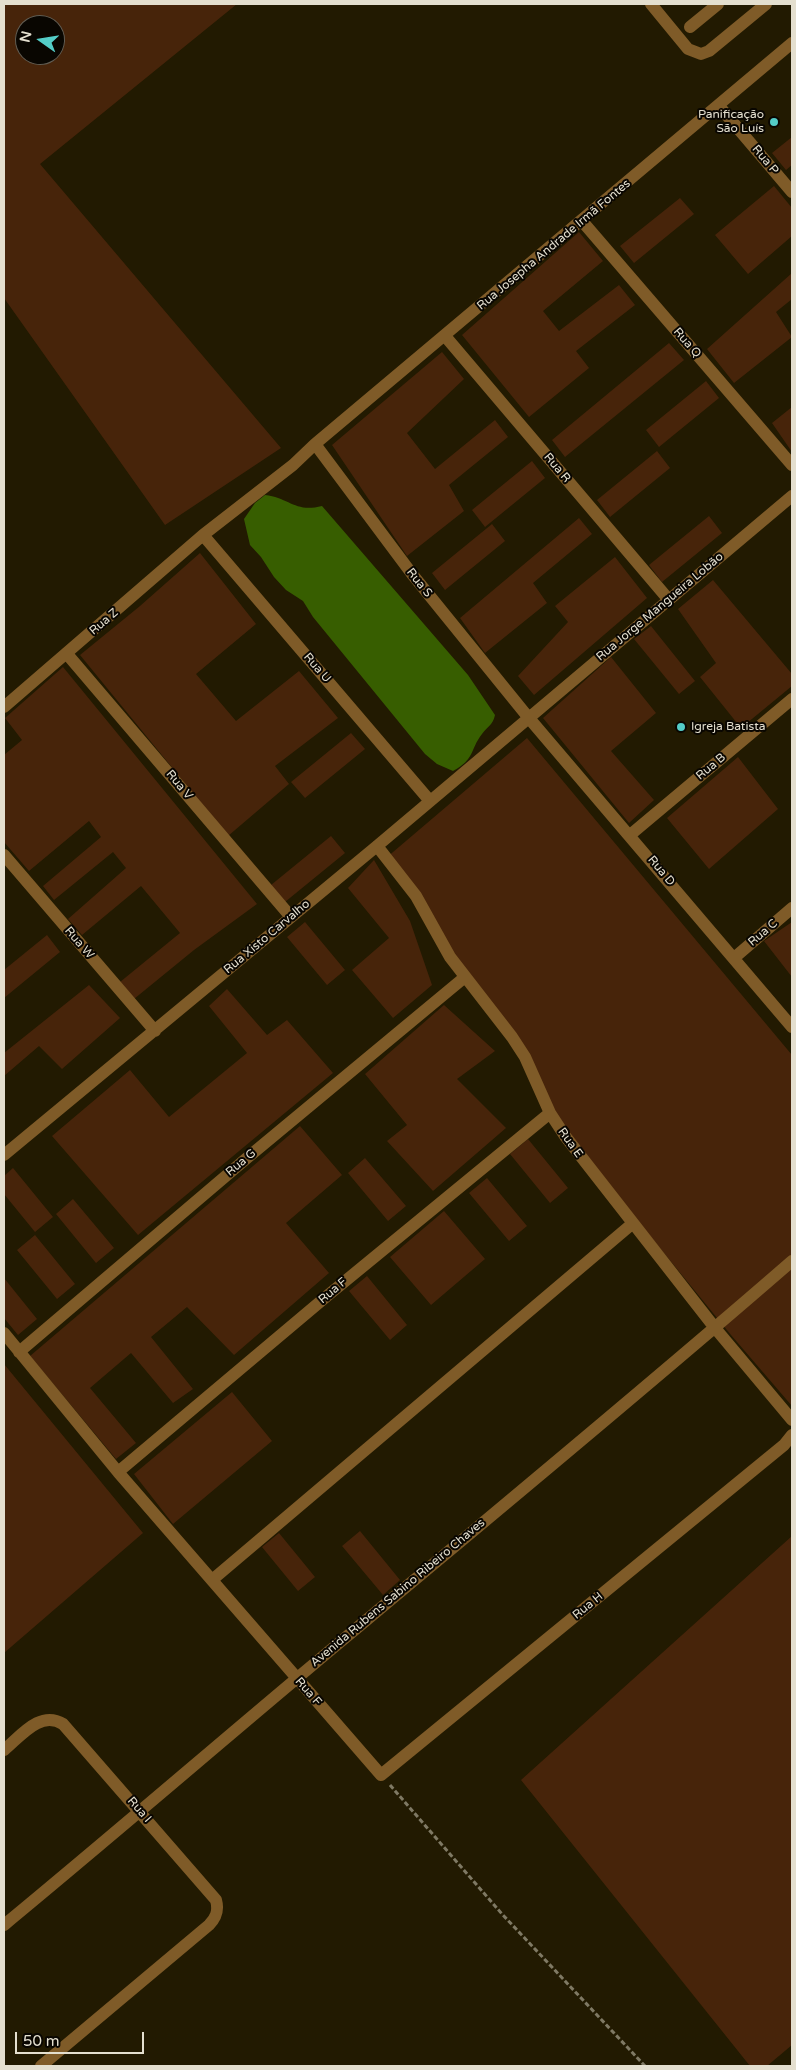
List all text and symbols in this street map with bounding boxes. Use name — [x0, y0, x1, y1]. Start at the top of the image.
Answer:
north arrow — [15, 15, 65, 65]
text: N — [16, 29, 35, 44]
place label: Panificação São Luís — [698, 108, 764, 136]
marker: Panificação São Luís — [768, 116, 780, 128]
street label: Rua P — [749, 142, 781, 178]
street label: Rua Josepha Andrade Irmã Fontes — [474, 177, 634, 313]
street label: Rua Q — [670, 325, 704, 361]
street label: Rua R — [540, 450, 574, 486]
street label: Rua Jorge Mangueira Lobão — [594, 550, 726, 664]
street label: Rua S — [403, 566, 435, 600]
street label: Rua Z — [87, 606, 121, 638]
street label: Rua U — [300, 650, 334, 686]
place label: Igreja Batista — [691, 720, 765, 734]
marker: Igreja Batista — [675, 721, 687, 733]
street label: Rua B — [693, 751, 729, 783]
street label: Rua V — [163, 767, 195, 803]
street label: Rua D — [644, 853, 678, 889]
street label: Rua Xisto Carvalho — [221, 897, 313, 977]
street label: Rua C — [745, 916, 781, 950]
street label: Rua W — [61, 924, 97, 962]
street label: Rua E — [554, 1125, 586, 1161]
street label: Rua G — [223, 1146, 259, 1180]
street label: Rua F — [316, 1275, 350, 1307]
street label: Avenida Rubens Sabino Ribeiro Chaves — [308, 1516, 488, 1670]
street label: Rua H — [570, 1589, 606, 1623]
street label: Rua F — [292, 1675, 324, 1709]
street label: Rua I — [124, 1794, 154, 1826]
scale bar — [18, 2022, 146, 2054]
text: 50 m — [23, 2032, 60, 2050]

